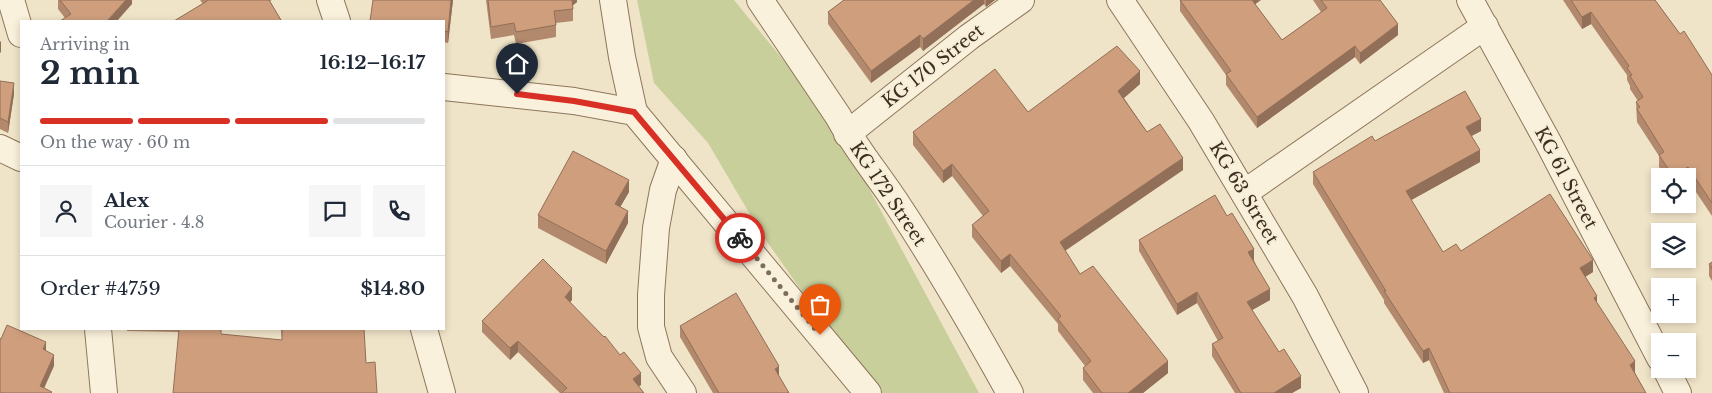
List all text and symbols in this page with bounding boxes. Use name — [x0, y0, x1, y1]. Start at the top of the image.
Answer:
street label: KG 170 Street — [878, 19, 988, 112]
text: Arriving in — [40, 34, 130, 54]
pin — [496, 43, 538, 94]
icon: home — [503, 50, 531, 78]
text: 16:12–16:17 — [319, 51, 425, 74]
text: 2 min — [40, 53, 140, 93]
street label: KG 61 Street — [1530, 123, 1602, 233]
text: On the way · 60 m — [40, 132, 190, 152]
street label: KG 172 Street — [845, 138, 931, 251]
street label: KG 63 Street — [1205, 138, 1283, 248]
map controls — [1651, 168, 1696, 378]
button: locate — [1651, 168, 1696, 213]
button: person — [40, 185, 92, 237]
button: chat — [309, 185, 361, 237]
button: phone — [373, 185, 425, 237]
text: Alex — [104, 189, 149, 212]
text: Courier · 4.8 — [104, 212, 205, 232]
courier — [715, 213, 765, 263]
button: layers — [1651, 223, 1696, 268]
icon: bike — [726, 224, 754, 252]
text: Order #4759 — [40, 277, 161, 300]
text: $14.80 — [361, 277, 425, 300]
button: + — [1651, 278, 1696, 323]
pin — [799, 284, 841, 335]
icon: bag — [806, 291, 834, 319]
button: − — [1651, 333, 1696, 378]

